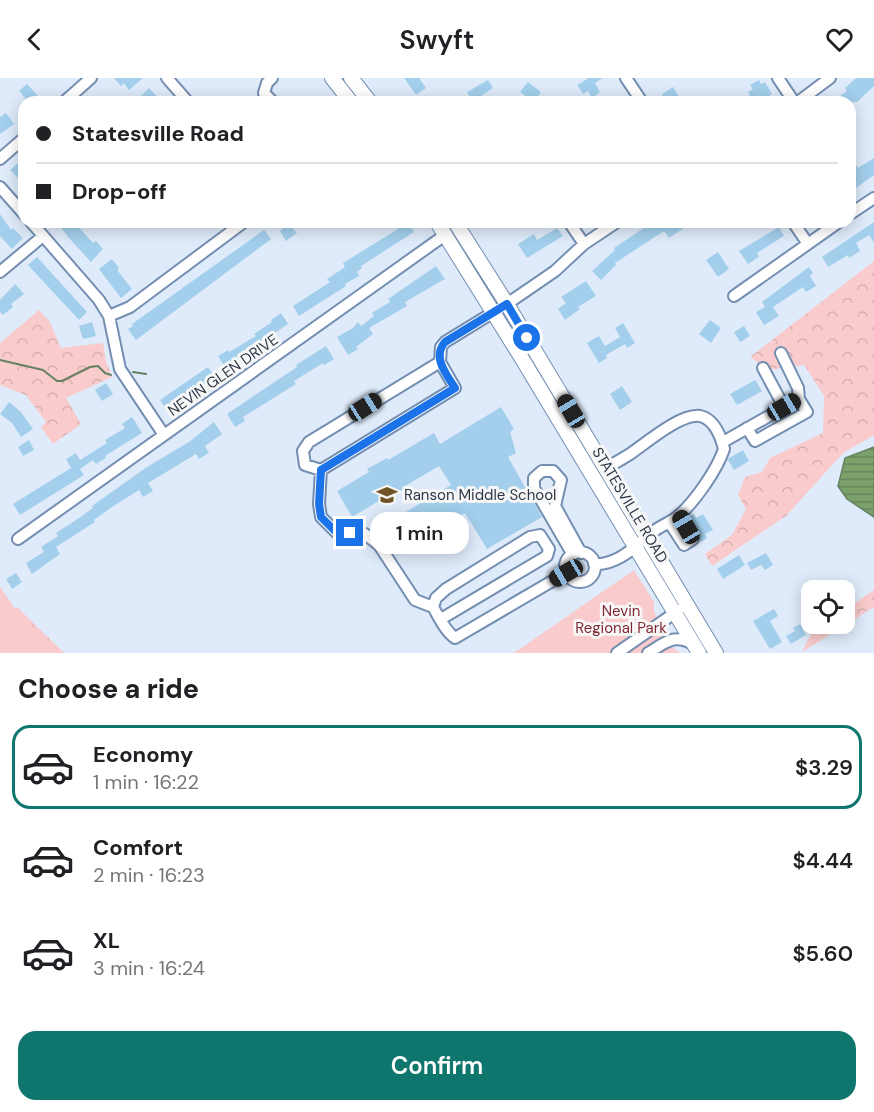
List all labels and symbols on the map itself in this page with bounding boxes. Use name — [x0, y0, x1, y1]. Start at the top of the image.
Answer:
route start — [513, 324, 540, 351]
street label: NEVIN GLEN DRIVE — [164, 329, 282, 421]
car — [345, 390, 385, 424]
car — [764, 390, 804, 424]
car — [554, 391, 588, 431]
street label: STATESVILLE ROAD — [588, 443, 672, 567]
school or university icon: Ranson Middle School — [375, 483, 399, 507]
place label: Ranson Middle School — [404, 485, 556, 505]
car — [669, 507, 703, 547]
callout: 1 min — [371, 512, 470, 554]
route end — [336, 519, 363, 546]
car — [546, 556, 586, 590]
park label: Nevin Regional Park — [575, 601, 667, 638]

